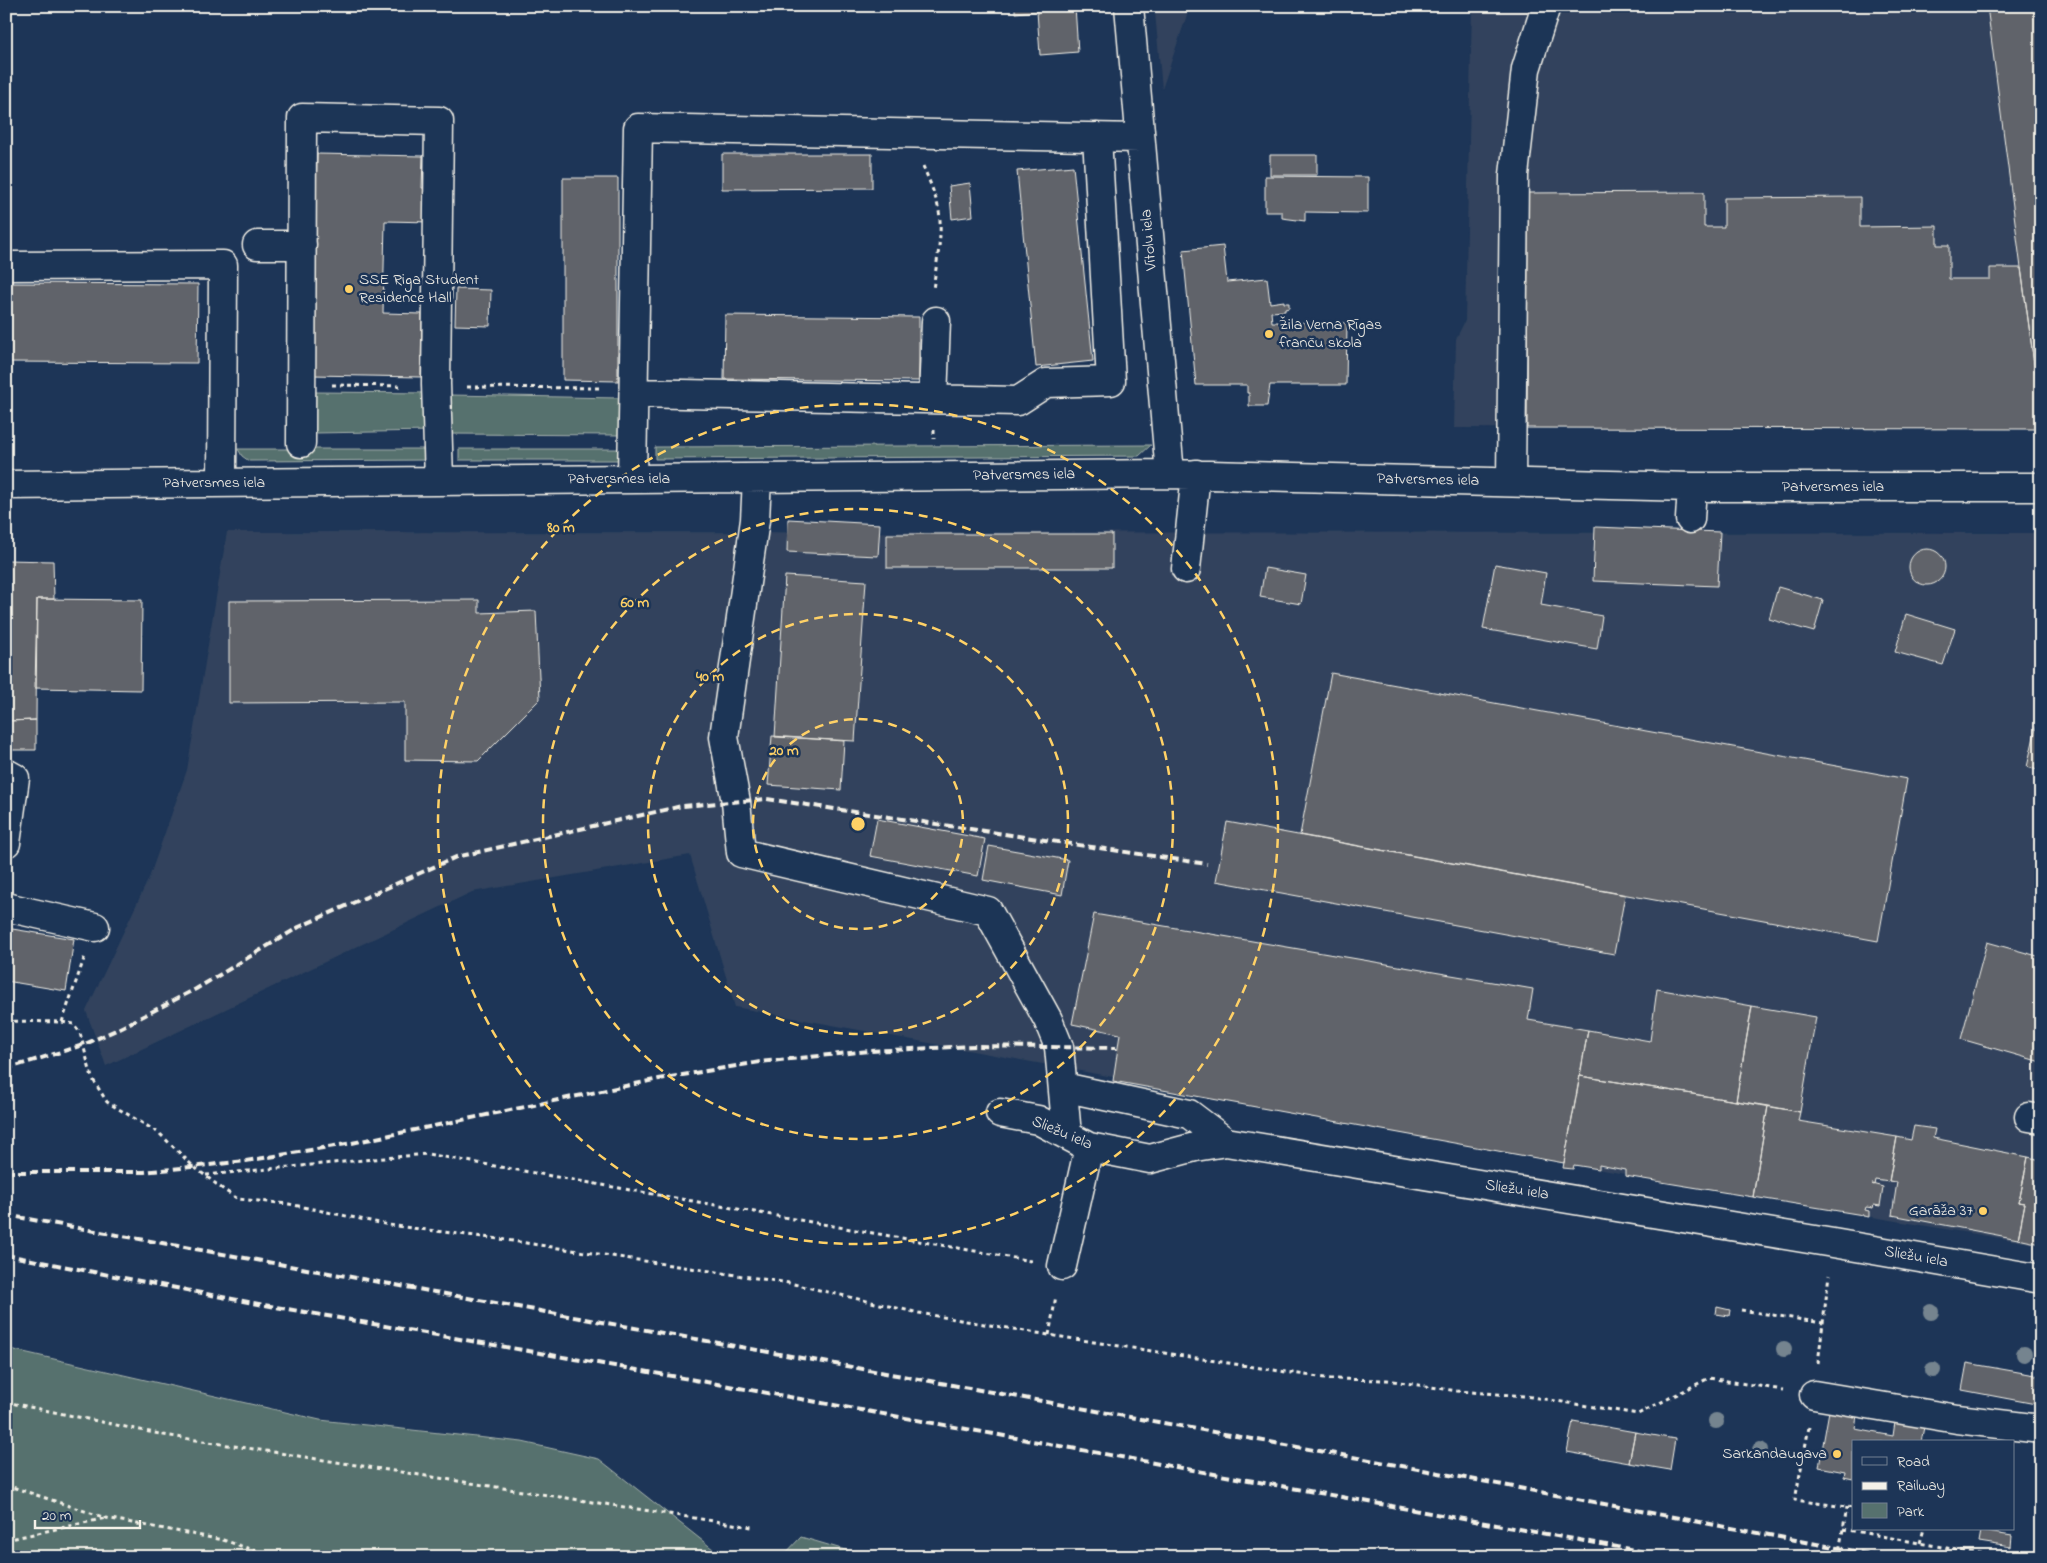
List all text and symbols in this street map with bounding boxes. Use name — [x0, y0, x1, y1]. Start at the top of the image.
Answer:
street label: Vītolu iela — [1134, 208, 1164, 273]
place label: SSE Riga Student Residence Hall — [359, 268, 480, 310]
marker: SSE Riga Student Residence Hall — [343, 283, 355, 295]
place label: Žila Verna Rīgas franču skola — [1279, 313, 1382, 355]
marker: Žila Verna Rīgas franču skola — [1263, 328, 1275, 340]
street label: Patversmes iela — [973, 462, 1075, 488]
street label: Patversmes iela — [568, 467, 670, 491]
street label: Patversmes iela — [1377, 467, 1479, 493]
street label: Patversmes iela — [163, 471, 265, 495]
street label: Patversmes iela — [1782, 475, 1884, 499]
text: 80 m — [546, 517, 575, 539]
text: 60 m — [620, 592, 650, 614]
text: 40 m — [695, 666, 724, 688]
text: 20 m — [768, 740, 799, 762]
centre of rings — [849, 815, 867, 833]
street label: Sliežu iela — [1028, 1109, 1096, 1157]
street label: Sliežu iela — [1483, 1173, 1551, 1207]
place label: Garāža 37 — [1909, 1199, 1973, 1223]
marker: Garāža 37 — [1977, 1205, 1989, 1217]
street label: Sliežu iela — [1882, 1240, 1950, 1274]
legend — [1852, 1440, 2014, 1530]
place label: Sarkandaugava — [1722, 1442, 1827, 1466]
marker: Sarkandaugava — [1831, 1448, 1843, 1460]
text: Road — [1897, 1451, 1930, 1473]
text: Railway — [1897, 1475, 1945, 1498]
scale bar — [35, 1498, 140, 1530]
text: Park — [1897, 1501, 1925, 1523]
text: 20 m — [42, 1505, 72, 1527]

